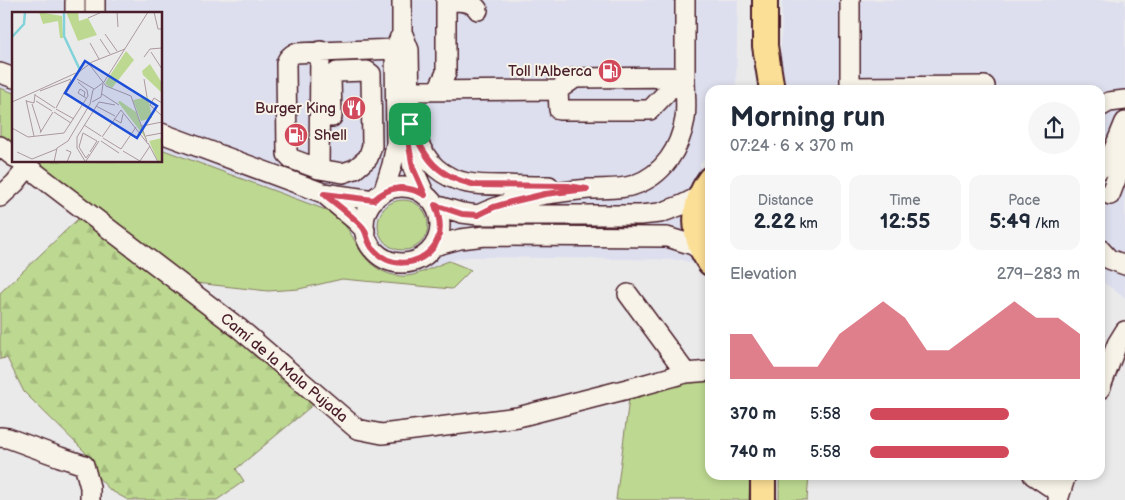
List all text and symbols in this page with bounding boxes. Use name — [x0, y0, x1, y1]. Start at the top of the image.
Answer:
inset map — [12, 12, 162, 162]
fuel station icon: Toll l'Alberca — [597, 58, 623, 84]
place label: Toll l'Alberca — [508, 62, 592, 81]
restaurant icon: Burger King — [341, 95, 367, 121]
place label: Burger King — [255, 99, 336, 118]
text: Morning run — [730, 101, 885, 134]
button: share — [1028, 102, 1080, 154]
pin — [389, 103, 431, 145]
icon: arrive — [396, 110, 424, 138]
fuel station icon: Shell — [283, 122, 309, 148]
place label: Shell — [314, 126, 347, 145]
text: 07:24 · 6 × 370 m — [730, 137, 854, 156]
text: Distance — [758, 192, 814, 209]
text: Time — [889, 192, 921, 209]
text: Pace — [1008, 192, 1040, 209]
text: 2.22 — [753, 209, 796, 234]
text: 12:55 — [880, 209, 930, 234]
text: 5:49 — [989, 209, 1031, 234]
text: km — [796, 215, 818, 232]
text: /km — [1031, 215, 1060, 232]
text: Elevation — [730, 265, 797, 284]
text: 279–283 m — [997, 265, 1080, 284]
street label: Camí de la Mala Pujada — [216, 309, 352, 427]
text: 370 m — [730, 405, 776, 424]
text: 5:58 — [810, 405, 841, 424]
text: 740 m — [730, 443, 776, 462]
text: 5:58 — [810, 443, 841, 462]

